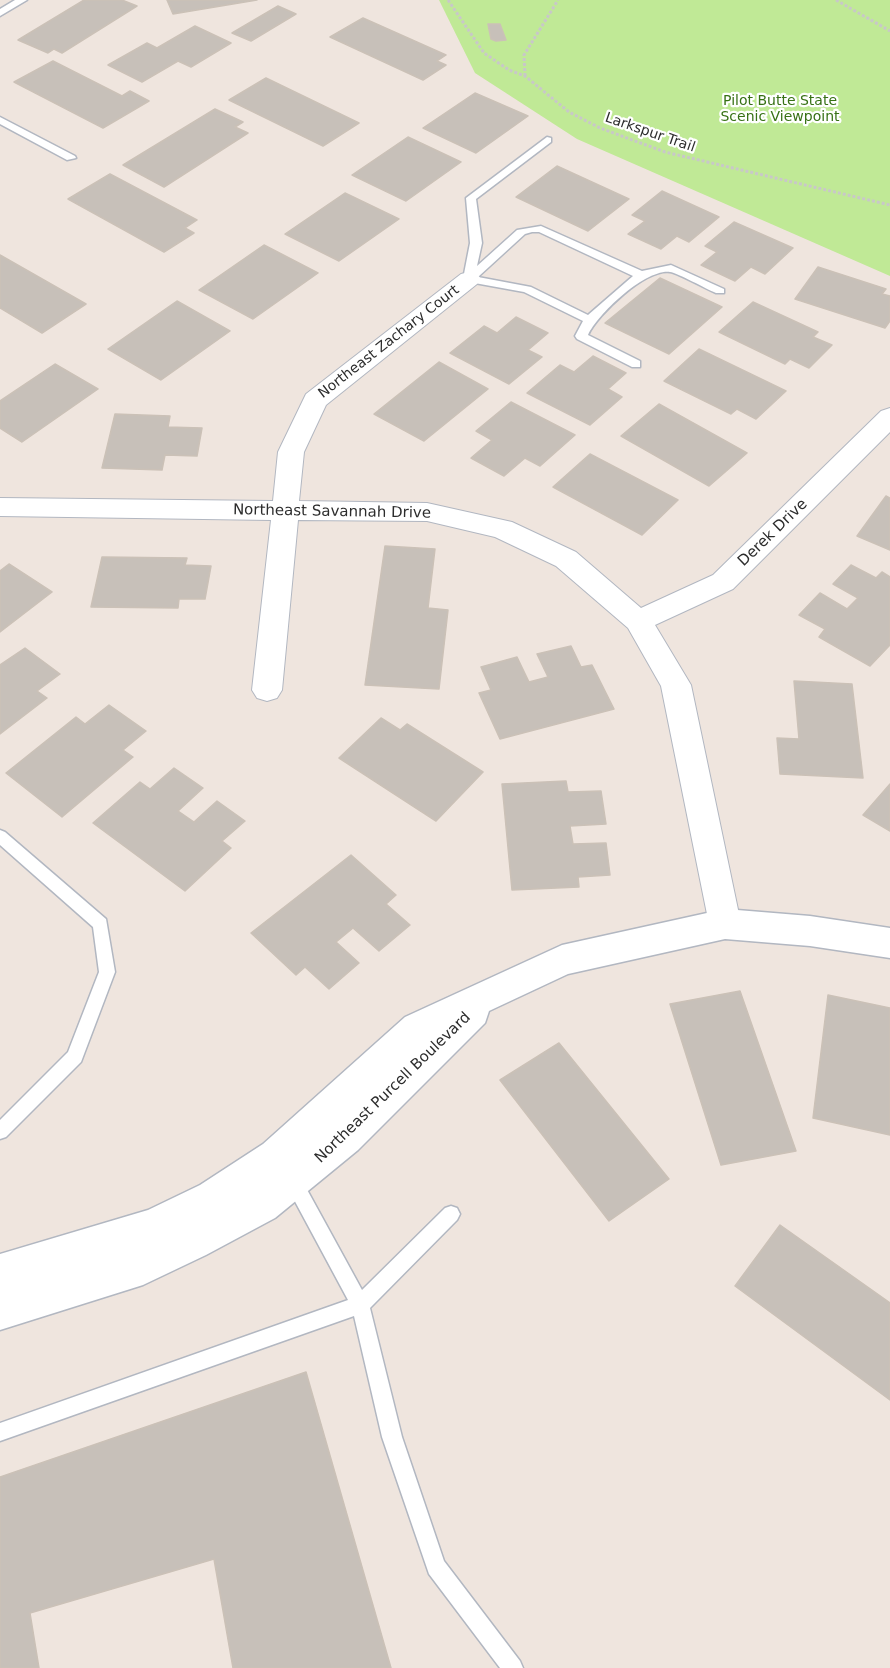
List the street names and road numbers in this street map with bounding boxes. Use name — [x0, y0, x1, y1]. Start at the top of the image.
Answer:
street label: Larkspur Trail — [603, 110, 697, 156]
street label: Northeast Zachary Court — [315, 282, 463, 402]
street label: Derek Drive — [735, 496, 811, 570]
street label: Northeast Savannah Drive — [233, 501, 431, 523]
street label: Northeast Purcell Boulevard — [311, 1009, 475, 1167]

